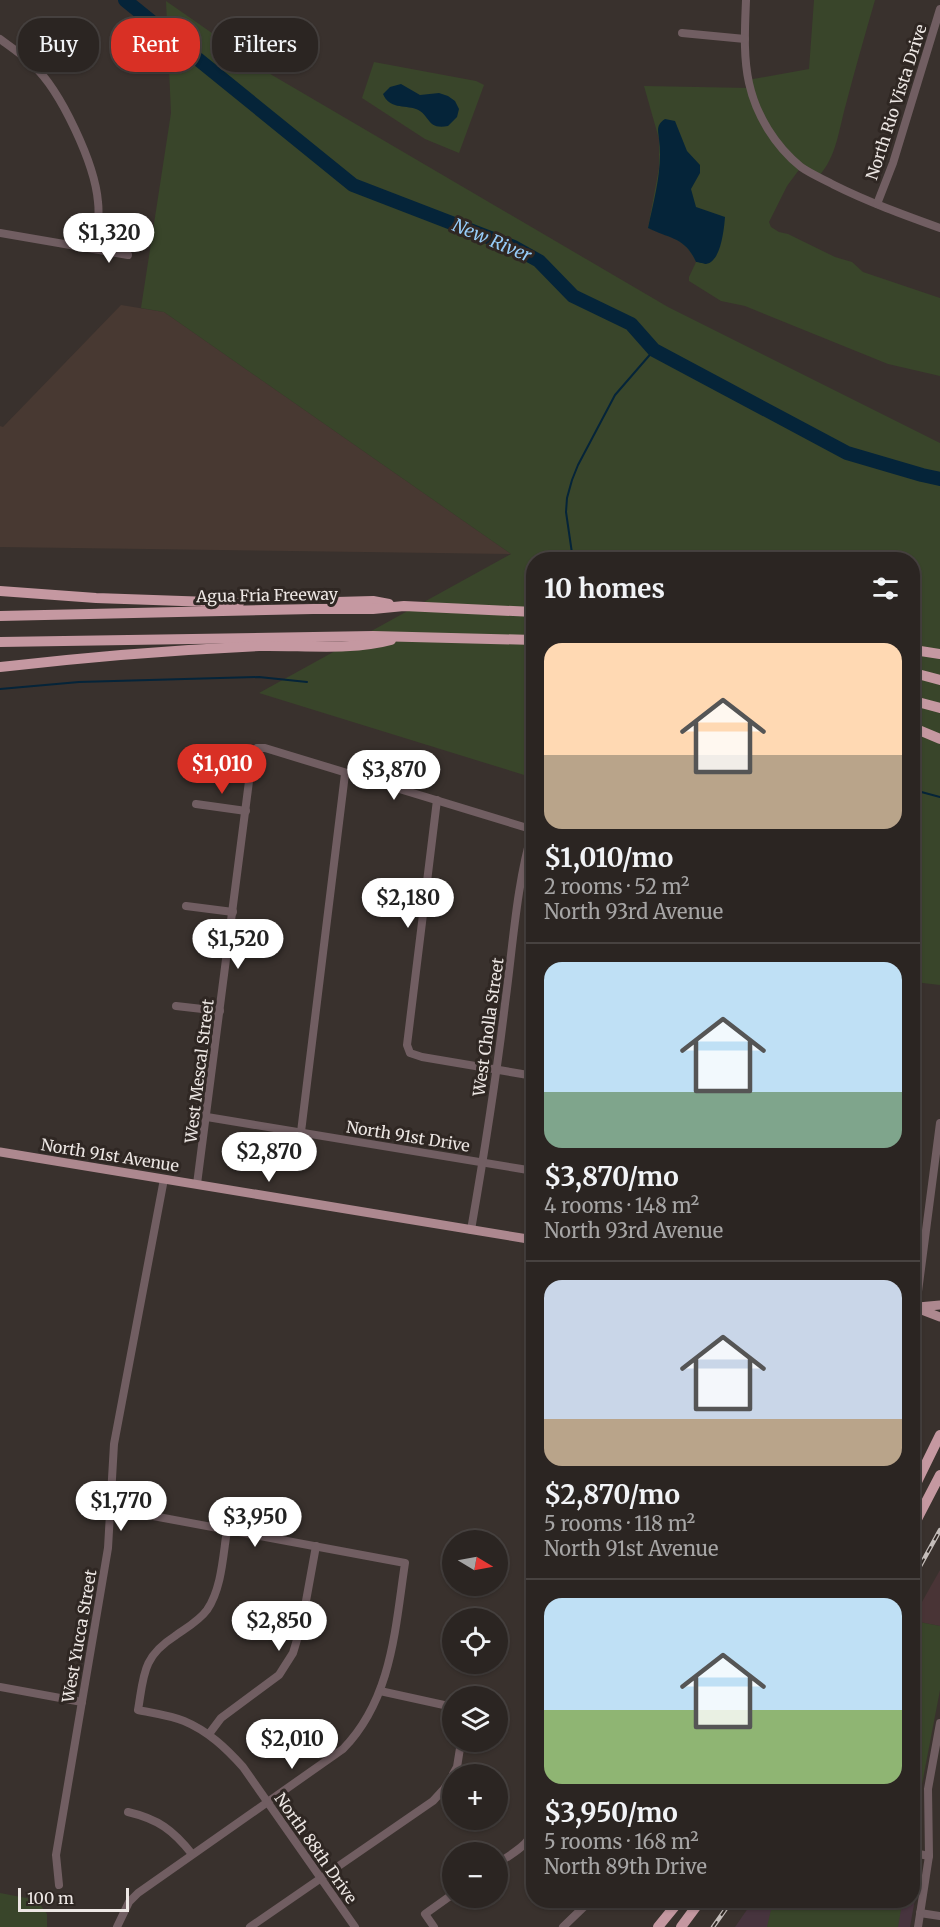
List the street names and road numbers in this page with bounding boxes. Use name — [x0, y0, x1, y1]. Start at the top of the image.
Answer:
street label: North Rio Vista Drive — [861, 22, 931, 182]
street label: Agua Fria Freeway — [195, 584, 339, 606]
street label: West Cholla Street — [468, 956, 508, 1099]
street label: West Mescal Street — [180, 997, 218, 1145]
street label: North 91st Drive — [345, 1116, 471, 1156]
street label: North 91st Avenue — [40, 1134, 180, 1176]
street label: West Yucca Street — [57, 1567, 101, 1705]
street label: North 88th Drive — [270, 1789, 362, 1907]

